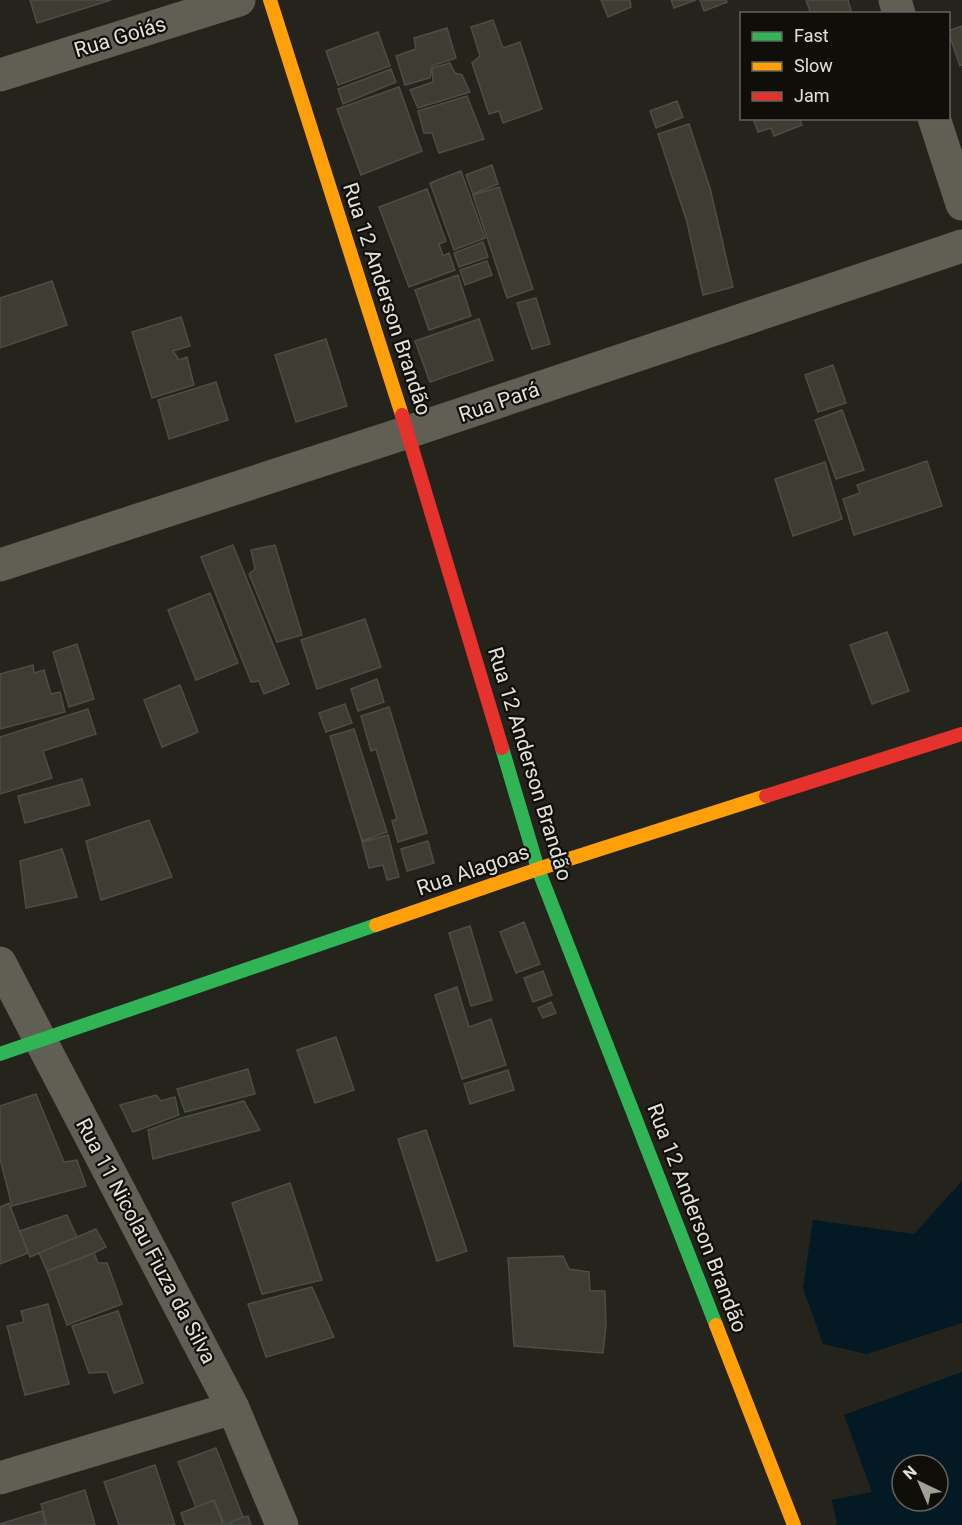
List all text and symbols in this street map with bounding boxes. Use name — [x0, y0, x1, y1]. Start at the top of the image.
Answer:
street label: Rua Goiás — [71, 12, 169, 62]
legend — [740, 12, 950, 120]
text: Fast — [794, 25, 829, 46]
text: Slow — [794, 55, 833, 76]
text: Jam — [794, 85, 830, 106]
street label: Rua 12 Anderson Brandão — [338, 180, 436, 418]
street label: Rua Pará — [455, 377, 543, 427]
street label: Rua 12 Anderson Brandão — [483, 644, 577, 884]
street label: Rua Alagoas — [414, 840, 532, 900]
street label: Rua 12 Anderson Brandão — [642, 1100, 752, 1336]
street label: Rua 11 Nicolau Fiuza da Silva — [71, 1114, 221, 1368]
north arrow — [890, 1453, 950, 1513]
text: N — [899, 1462, 921, 1483]

